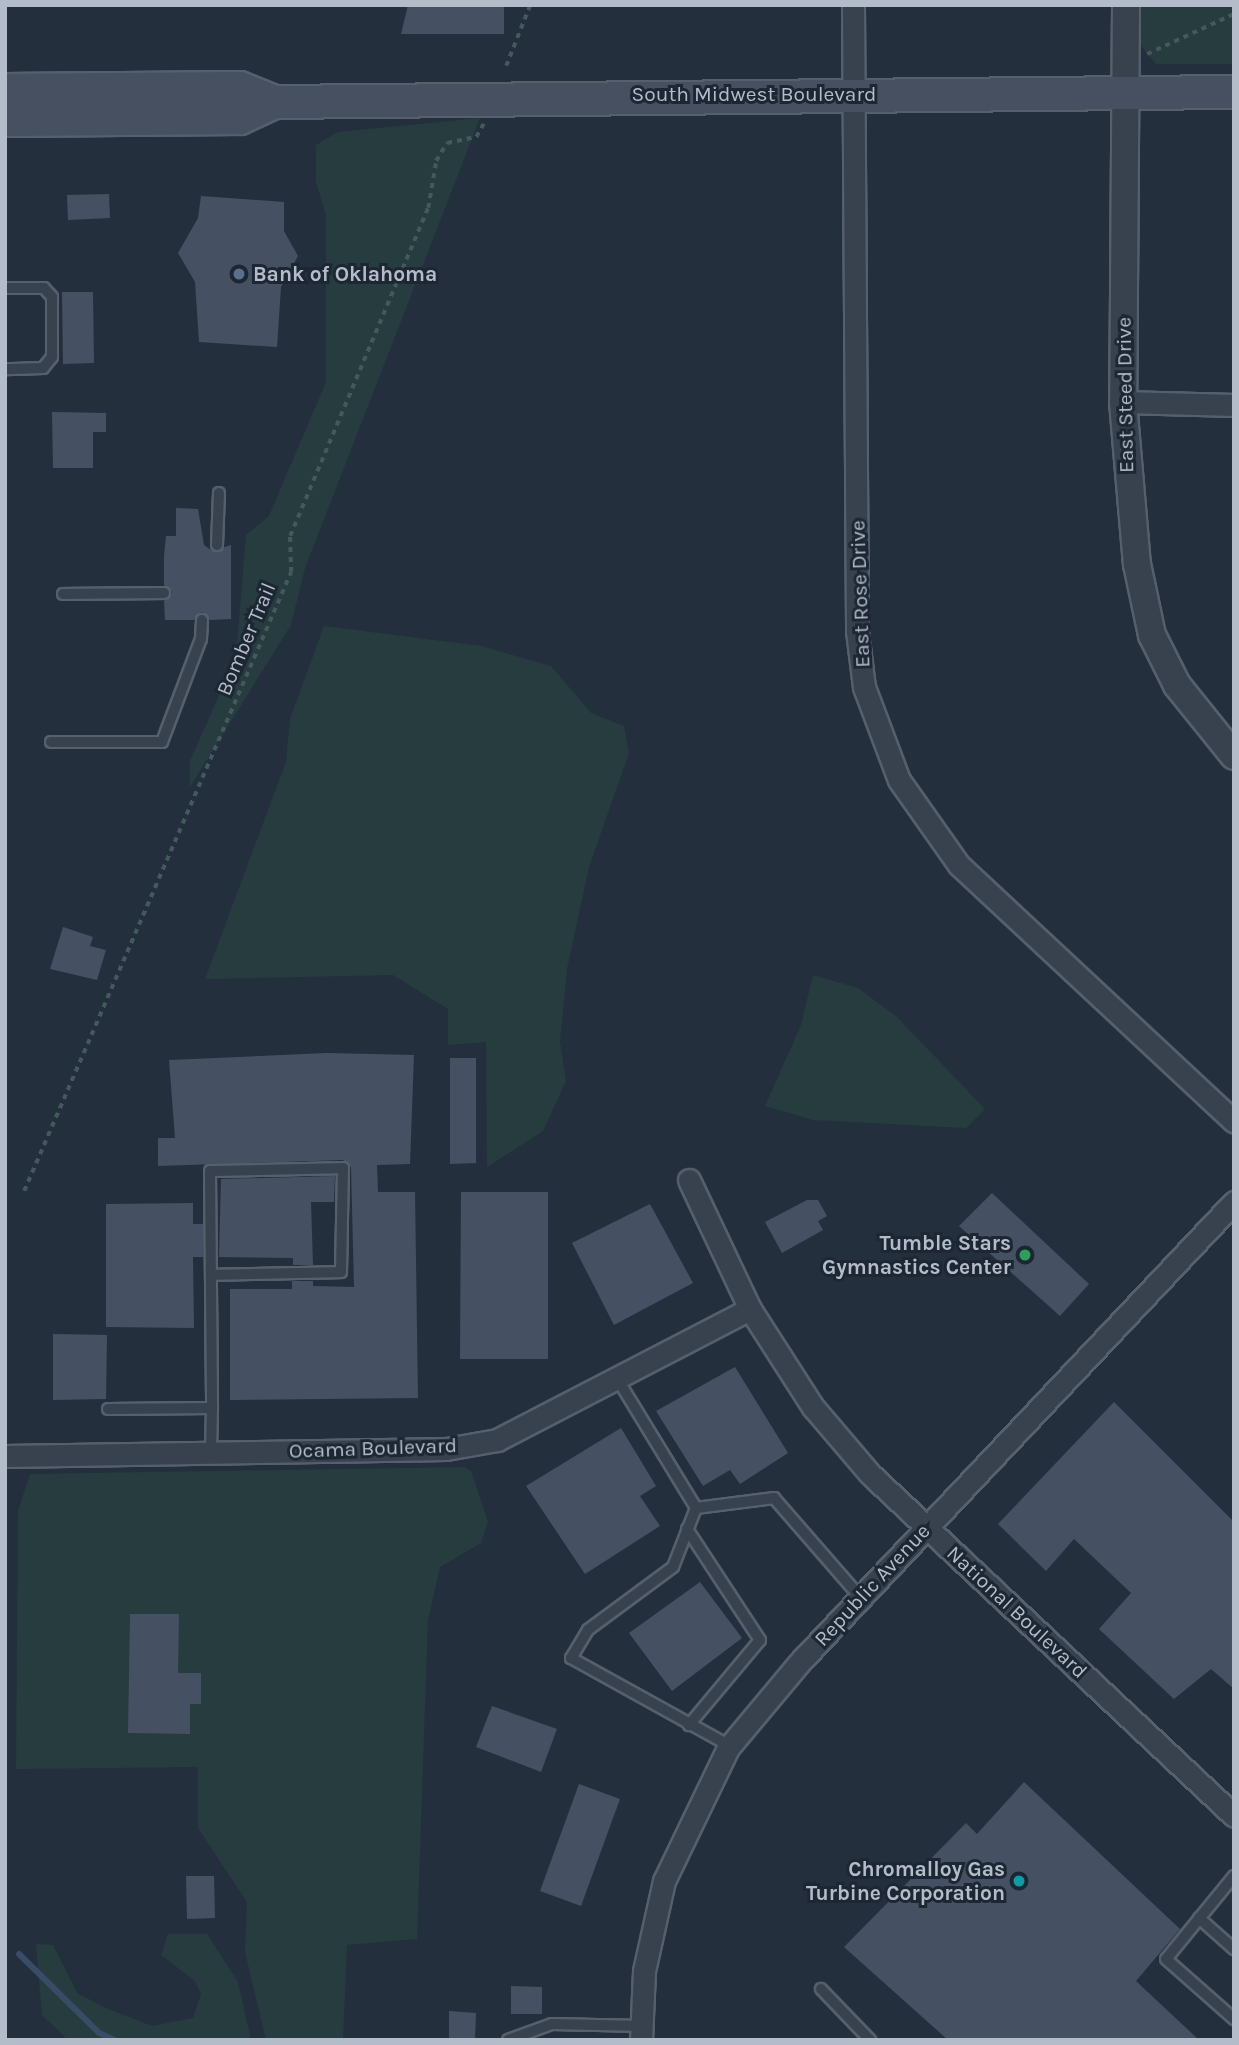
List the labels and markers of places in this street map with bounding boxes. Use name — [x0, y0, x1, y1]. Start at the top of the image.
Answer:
place label: Bank of Oklahoma — [253, 261, 437, 287]
marker: Bank of Oklahoma — [231, 266, 247, 282]
place label: Tumble Stars Gymnastics Center — [822, 1230, 1011, 1280]
marker: Tumble Stars Gymnastics Center — [1017, 1247, 1033, 1263]
place label: Chromalloy Gas Turbine Corporation — [806, 1856, 1005, 1906]
marker: Chromalloy Gas Turbine Corporation — [1011, 1873, 1027, 1889]

